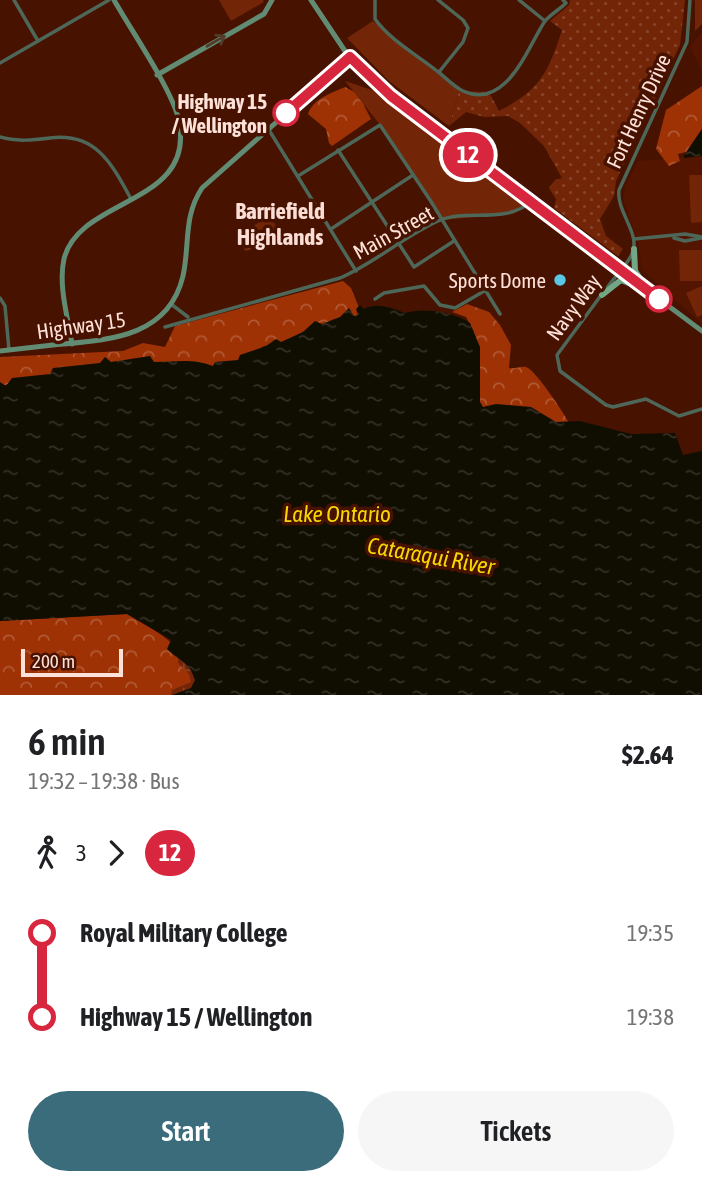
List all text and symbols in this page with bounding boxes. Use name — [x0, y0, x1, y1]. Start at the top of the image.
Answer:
one-way arrow — [206, 34, 226, 48]
street label: Fort Henry Drive — [601, 50, 675, 172]
place label: Highway 15 / Wellington — [172, 89, 267, 137]
marker: Highway 15 / Wellington — [273, 100, 299, 126]
line badge: 12 — [436, 132, 500, 178]
text: 12 — [457, 141, 479, 168]
district label: Barriefield Highlands — [235, 198, 325, 250]
street label: Main Street — [349, 200, 437, 264]
place label: Sports Dome — [449, 268, 546, 292]
street label: Navy Way — [541, 269, 605, 345]
marker: Sports Dome — [552, 272, 568, 288]
unlabelled marker — [646, 286, 672, 312]
street label: Highway 15 — [35, 307, 127, 343]
water label: Lake Ontario — [283, 501, 391, 527]
water label: Cataraqui River — [365, 532, 498, 580]
scale bar — [21, 646, 122, 678]
text: 200 m — [32, 650, 75, 672]
text: 6 min — [28, 720, 106, 763]
text: $2.64 — [622, 740, 674, 770]
text: 19:32 – 19:38 · Bus — [28, 768, 180, 794]
icon: walk — [28, 834, 66, 872]
icon: forward — [97, 834, 135, 872]
text: 12 — [159, 839, 181, 866]
text: 3 — [76, 840, 87, 866]
text: Royal Military College — [80, 918, 287, 948]
text: 19:35 — [627, 920, 674, 946]
text: Highway 15 / Wellington — [80, 1002, 312, 1032]
text: 19:38 — [627, 1004, 674, 1030]
button: Start — [28, 1091, 344, 1171]
button: Tickets — [358, 1091, 674, 1171]

